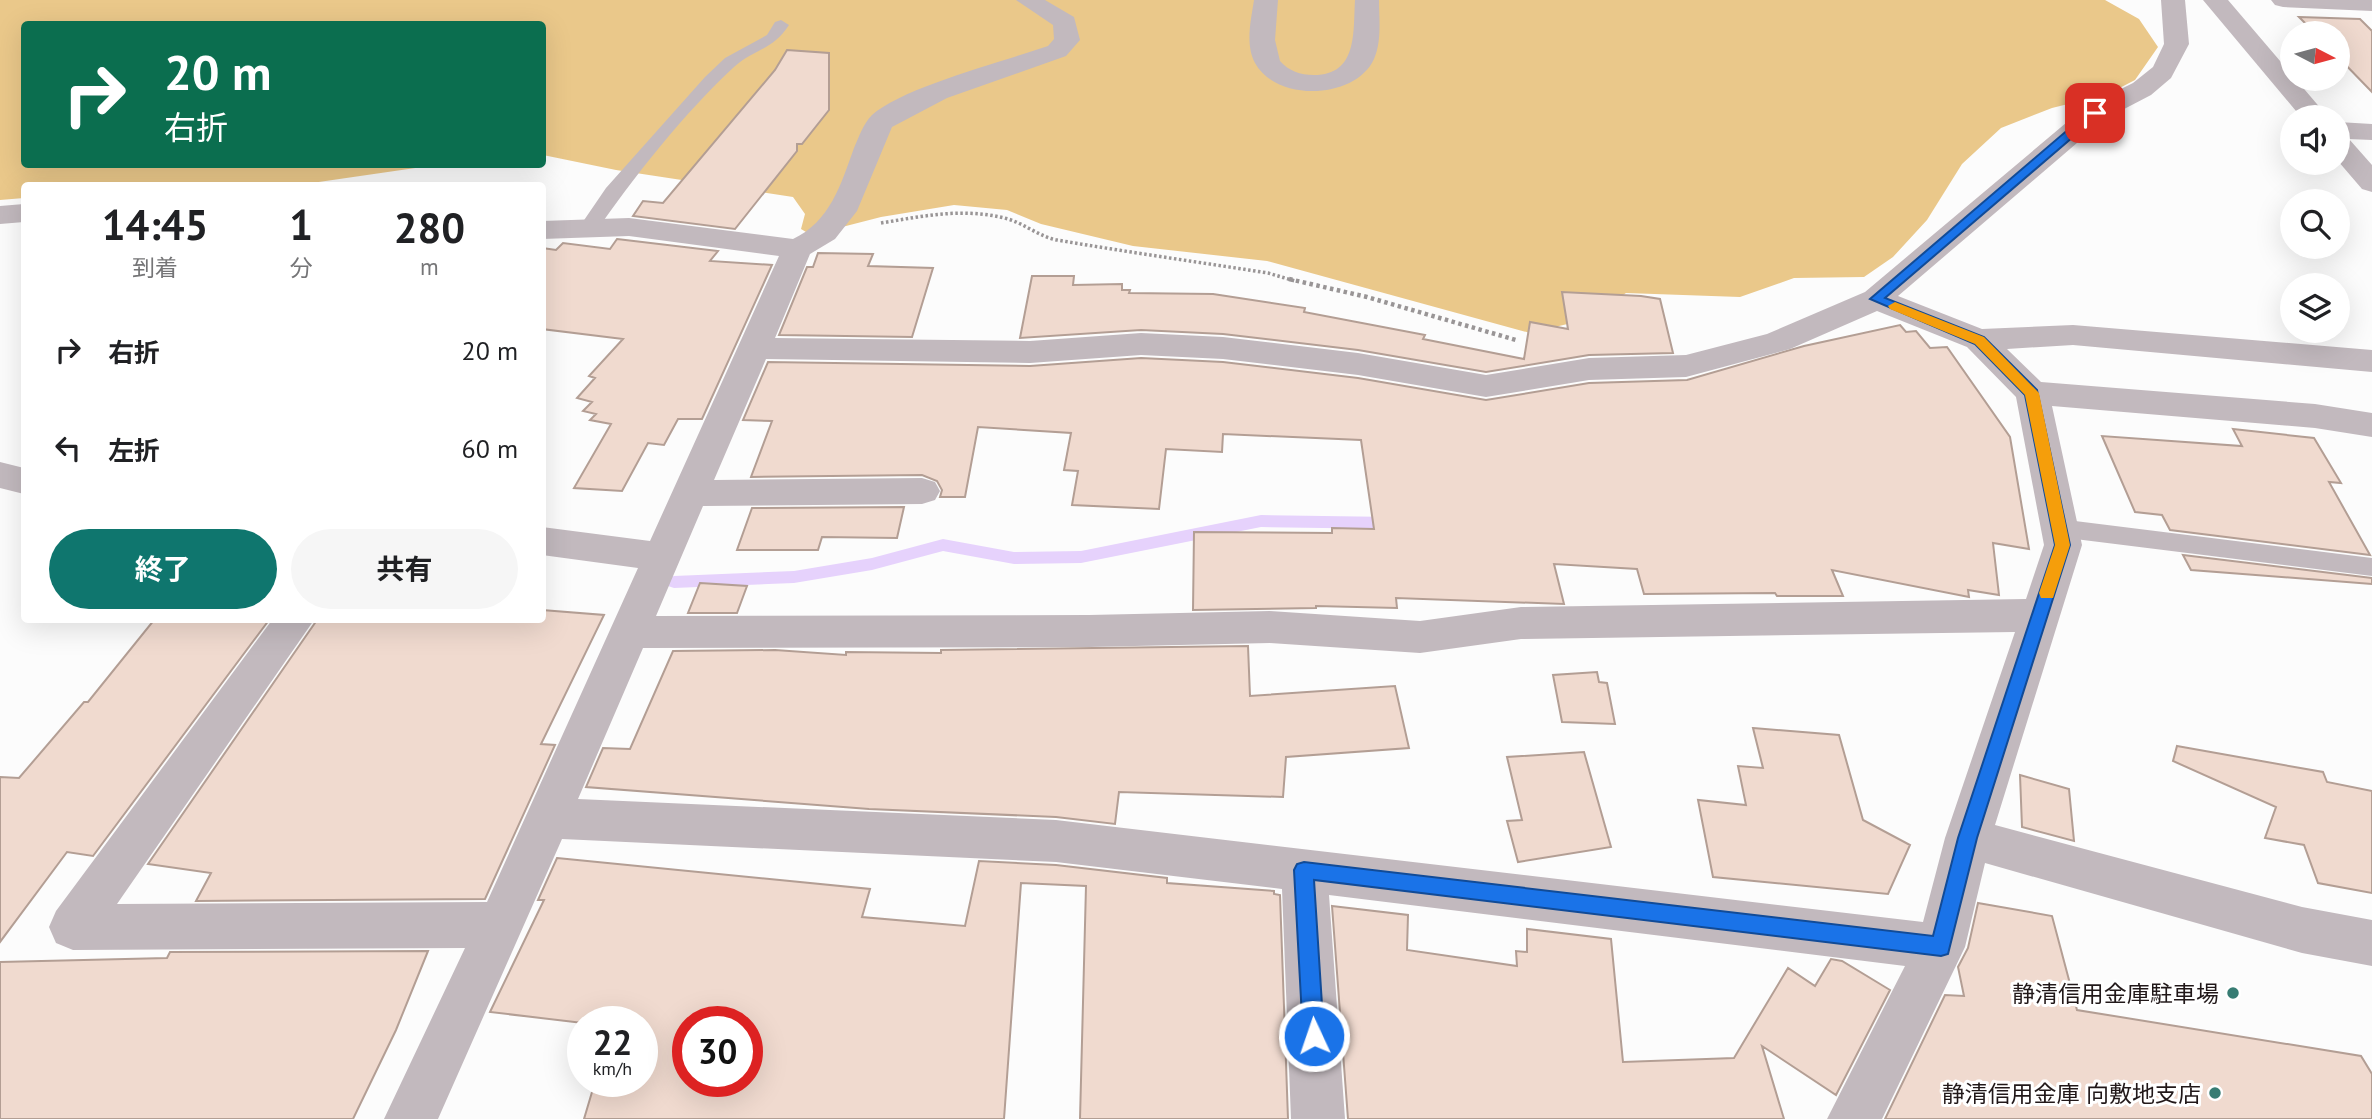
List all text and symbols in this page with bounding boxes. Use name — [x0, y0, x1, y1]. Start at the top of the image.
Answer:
north arrow — [2280, 21, 2350, 91]
map controls — [2280, 21, 2350, 343]
text: 20 m — [164, 40, 271, 104]
icon: right — [49, 49, 140, 140]
pin — [2065, 83, 2125, 143]
icon: arrive — [2076, 94, 2114, 132]
button: sound — [2280, 105, 2350, 175]
text: 右折 — [164, 106, 228, 148]
button: search — [2280, 189, 2350, 259]
text: 14:45 — [102, 197, 208, 252]
text: 1 — [289, 197, 313, 252]
text: 280 — [394, 200, 465, 255]
text: m — [420, 252, 439, 281]
text: 到着 — [132, 253, 178, 282]
text: 分 — [290, 253, 313, 282]
button: layers — [2280, 273, 2350, 343]
icon: right — [49, 331, 87, 369]
text: 20 m — [462, 334, 518, 367]
text: 右折 — [108, 336, 160, 369]
icon: left — [49, 429, 87, 467]
text: 60 m — [462, 432, 518, 465]
text: 左折 — [108, 434, 160, 467]
button: 終了 — [49, 529, 277, 609]
button: 共有 — [291, 529, 518, 609]
place label: 静清信用金庫駐車場 — [2012, 979, 2219, 1008]
marker: 静清信用金庫駐車場 — [2225, 985, 2241, 1001]
position arrow — [1277, 999, 1351, 1073]
speed limit sign: 30 — [672, 1006, 763, 1097]
text: 22 — [593, 1019, 632, 1065]
text: km/h — [593, 1057, 632, 1080]
place label: 静清信用金庫 向敷地支店 — [1942, 1079, 2201, 1108]
marker: 静清信用金庫 向敷地支店 — [2207, 1085, 2223, 1101]

